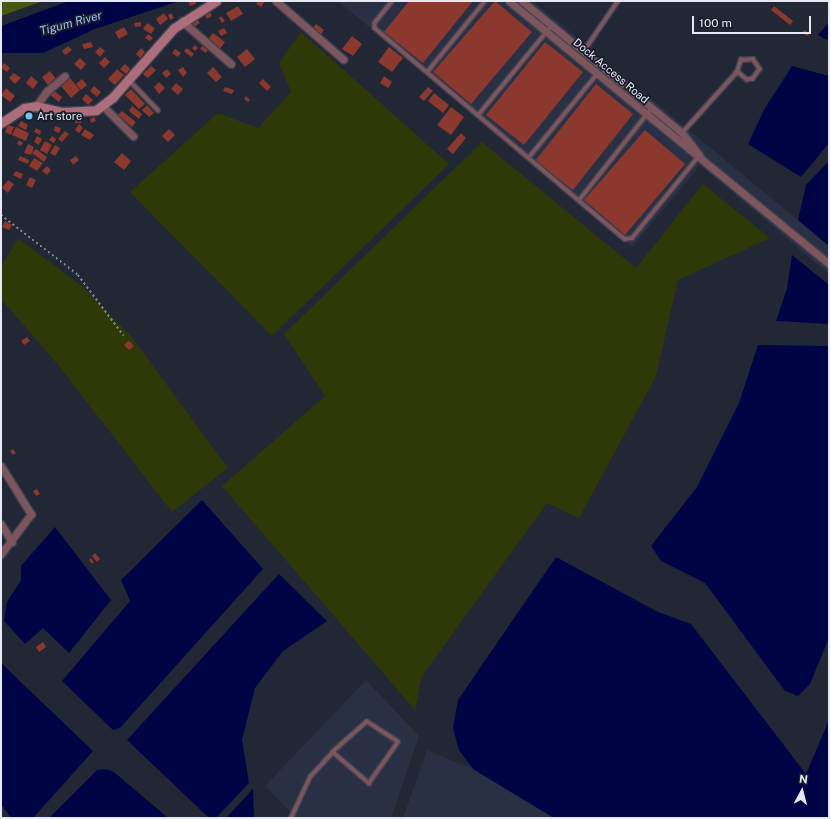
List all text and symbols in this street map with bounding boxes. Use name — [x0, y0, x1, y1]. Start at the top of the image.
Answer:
scale bar — [694, 8, 813, 34]
water label: Tigum River — [38, 9, 104, 39]
text: 100 m — [699, 16, 732, 30]
street label: Dock Access Road — [571, 36, 651, 106]
place label: Art store — [37, 109, 82, 123]
marker: Art store — [24, 111, 34, 121]
north arrow — [782, 771, 822, 811]
text: N — [798, 773, 808, 786]

